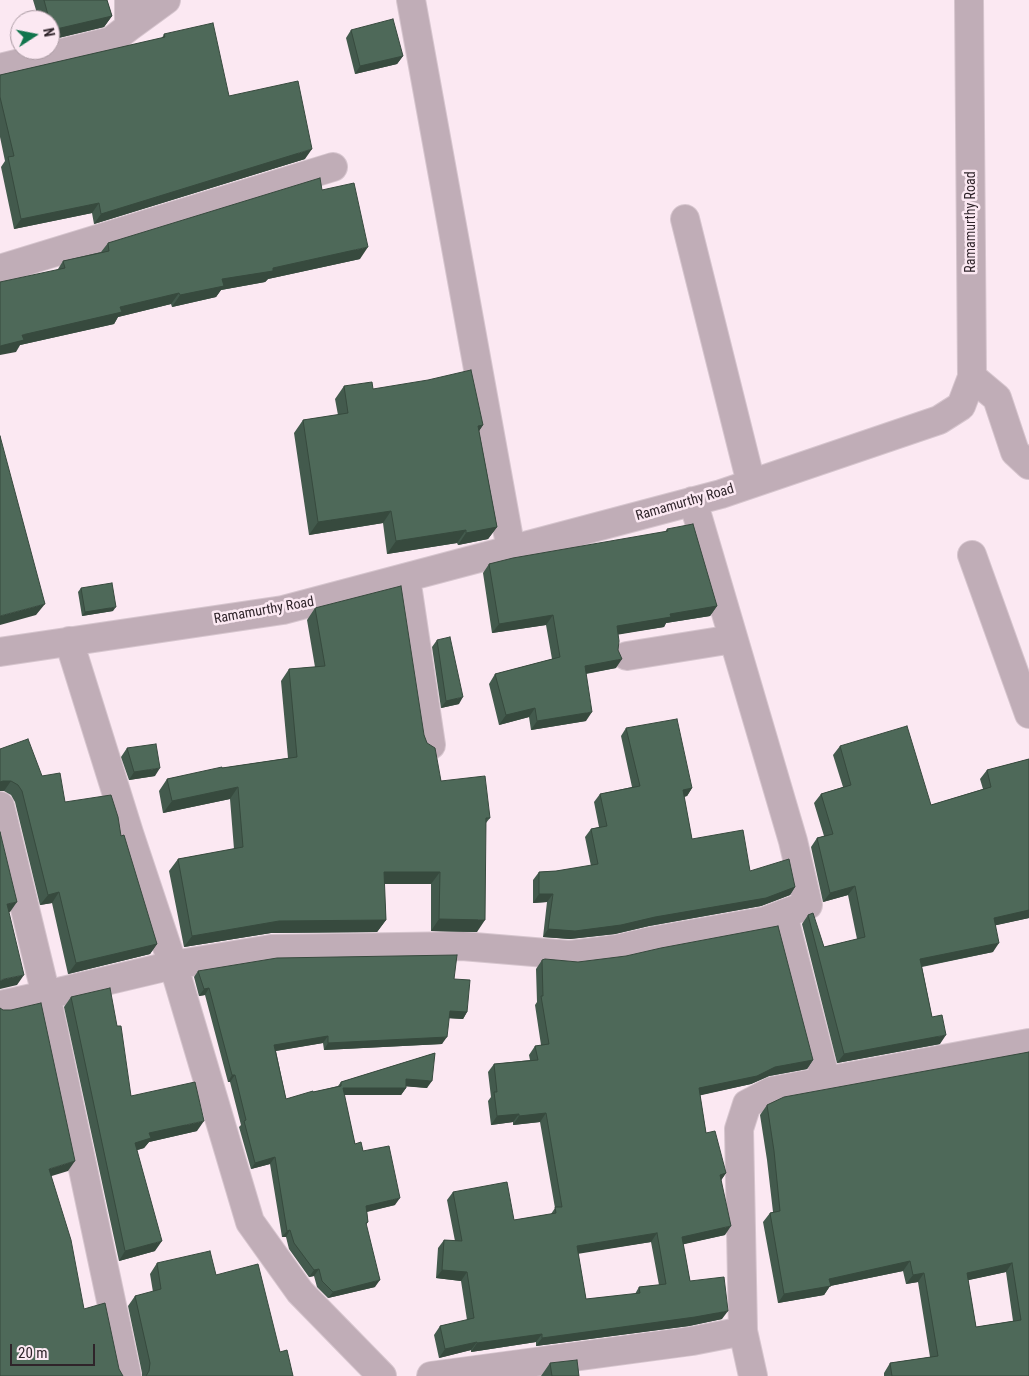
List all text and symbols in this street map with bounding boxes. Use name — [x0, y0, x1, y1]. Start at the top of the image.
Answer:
north arrow — [10, 10, 60, 60]
text: N — [40, 27, 57, 38]
street label: Ramamurthy Road — [963, 171, 979, 273]
street label: Ramamurthy Road — [634, 481, 736, 525]
street label: Ramamurthy Road — [213, 594, 315, 628]
scale bar — [12, 1334, 98, 1366]
text: 20 m — [18, 1344, 48, 1362]

